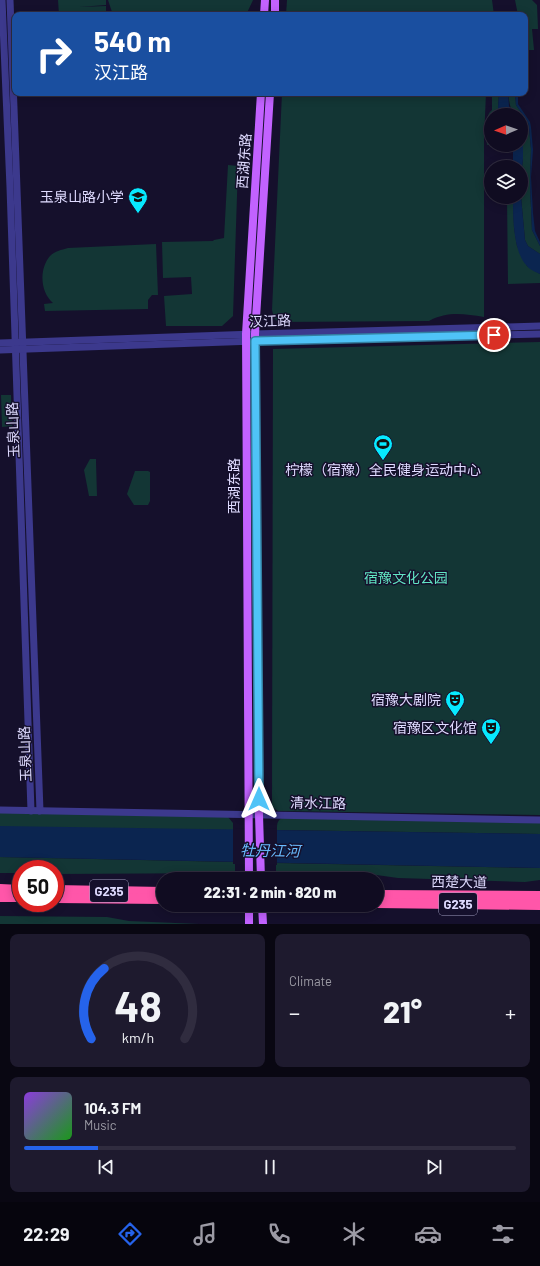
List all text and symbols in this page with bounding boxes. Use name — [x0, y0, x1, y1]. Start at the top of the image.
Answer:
text: 540 m — [94, 24, 171, 58]
icon: right — [28, 28, 80, 80]
text: 汉江路 — [94, 61, 148, 83]
north arrow — [484, 108, 528, 152]
map controls — [484, 108, 528, 204]
street label: 西湖东路 — [233, 132, 254, 189]
button: layers — [484, 160, 528, 204]
school or university icon: 玉泉山路小学 — [127, 186, 149, 214]
place label: 玉泉山路小学 — [40, 188, 124, 205]
street label: 汉江路 — [249, 311, 291, 330]
pin — [477, 318, 511, 352]
icon: arrive — [483, 324, 505, 346]
street label: 玉泉山路 — [3, 402, 22, 458]
sports icon: 柠檬（宿豫）全民健身运动中心 — [372, 433, 394, 461]
street label: 西湖东路 — [225, 458, 242, 514]
place label: 柠檬（宿豫）全民健身运动中心 — [285, 461, 481, 478]
park label: 宿豫文化公园 — [364, 569, 448, 586]
theatre icon: 宿豫大剧院 — [444, 689, 466, 717]
place label: 宿豫大剧院 — [371, 691, 441, 708]
theatre icon: 宿豫区文化馆 — [480, 717, 502, 745]
place label: 宿豫区文化馆 — [393, 719, 477, 736]
street label: 玉泉山路 — [15, 726, 34, 782]
position arrow — [238, 778, 280, 820]
street label: 清水江路 — [290, 794, 346, 811]
water label: 牡丹江河 — [240, 840, 303, 860]
speed limit sign: 50 — [12, 860, 64, 912]
street label: 西楚大道 — [431, 873, 487, 890]
road number: G235 — [90, 880, 128, 902]
text: 22:31 · 2 min · 820 m — [204, 883, 336, 901]
road number: G235 — [439, 893, 477, 915]
text: Climate — [289, 973, 332, 989]
text: 48 — [114, 979, 161, 1029]
text: 21° — [383, 993, 422, 1029]
text: − — [289, 999, 300, 1025]
text: + — [505, 999, 516, 1025]
text: km/h — [121, 1028, 154, 1045]
text: 104.3 FM — [84, 1099, 141, 1117]
text: Music — [84, 1117, 117, 1133]
icon: previous — [95, 1156, 117, 1178]
icon: pause — [259, 1156, 281, 1178]
icon: next — [423, 1156, 445, 1178]
icon: directions — [116, 1220, 144, 1248]
icon: music — [191, 1220, 219, 1248]
icon: phone — [265, 1220, 293, 1248]
icon: climate — [340, 1220, 368, 1248]
icon: car — [414, 1220, 442, 1248]
icon: filters — [489, 1220, 517, 1248]
text: 22:29 — [23, 1223, 70, 1245]

